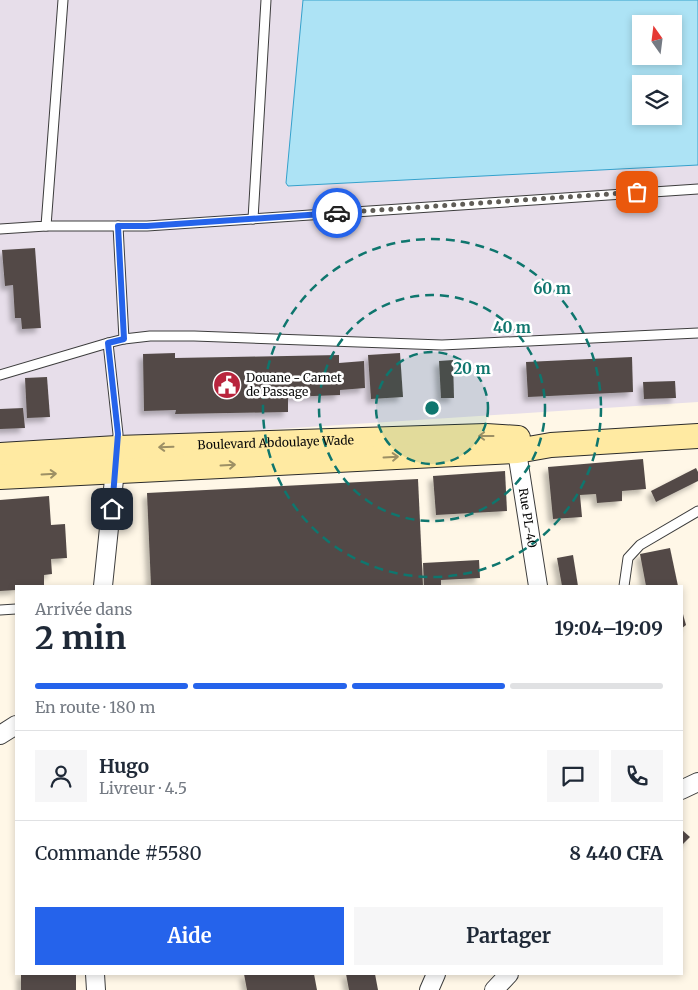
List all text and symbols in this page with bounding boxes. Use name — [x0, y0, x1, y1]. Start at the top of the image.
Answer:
north arrow — [632, 15, 682, 65]
map controls — [632, 15, 682, 125]
button: layers — [632, 75, 682, 125]
pin — [616, 171, 658, 213]
icon: bag — [623, 178, 651, 206]
courier — [312, 188, 362, 238]
icon: car — [323, 199, 351, 227]
text: 60 m — [533, 279, 571, 298]
text: 40 m — [493, 318, 531, 337]
text: 20 m — [453, 359, 491, 378]
public building icon: Douane - Carnet de Passage — [212, 370, 242, 400]
place label: Douane - Carnet de Passage — [246, 370, 342, 399]
centre of rings — [423, 399, 441, 417]
one-way arrow — [478, 431, 494, 441]
street label: Boulevard Abdoulaye Wade — [197, 432, 354, 452]
one-way arrow — [158, 442, 174, 451]
one-way arrow — [382, 452, 399, 462]
one-way arrow — [220, 460, 236, 470]
one-way arrow — [40, 469, 56, 479]
street label: Rue PL-40 — [516, 487, 540, 549]
pin — [91, 488, 133, 530]
icon: home — [98, 495, 126, 523]
text: Arrivée dans — [35, 599, 132, 619]
text: 19:04–19:09 — [555, 616, 663, 640]
text: 2 min — [35, 618, 126, 658]
text: En route · 180 m — [35, 697, 155, 717]
button: person — [35, 750, 87, 802]
button: chat — [547, 750, 599, 802]
button: phone — [611, 750, 663, 802]
text: Hugo — [99, 754, 149, 778]
text: Livreur · 4.5 — [99, 778, 187, 798]
text: Commande #5580 — [35, 841, 202, 865]
text: 8 440 CFA — [569, 841, 663, 865]
button: Aide — [35, 907, 344, 965]
button: Partager — [354, 907, 663, 965]

